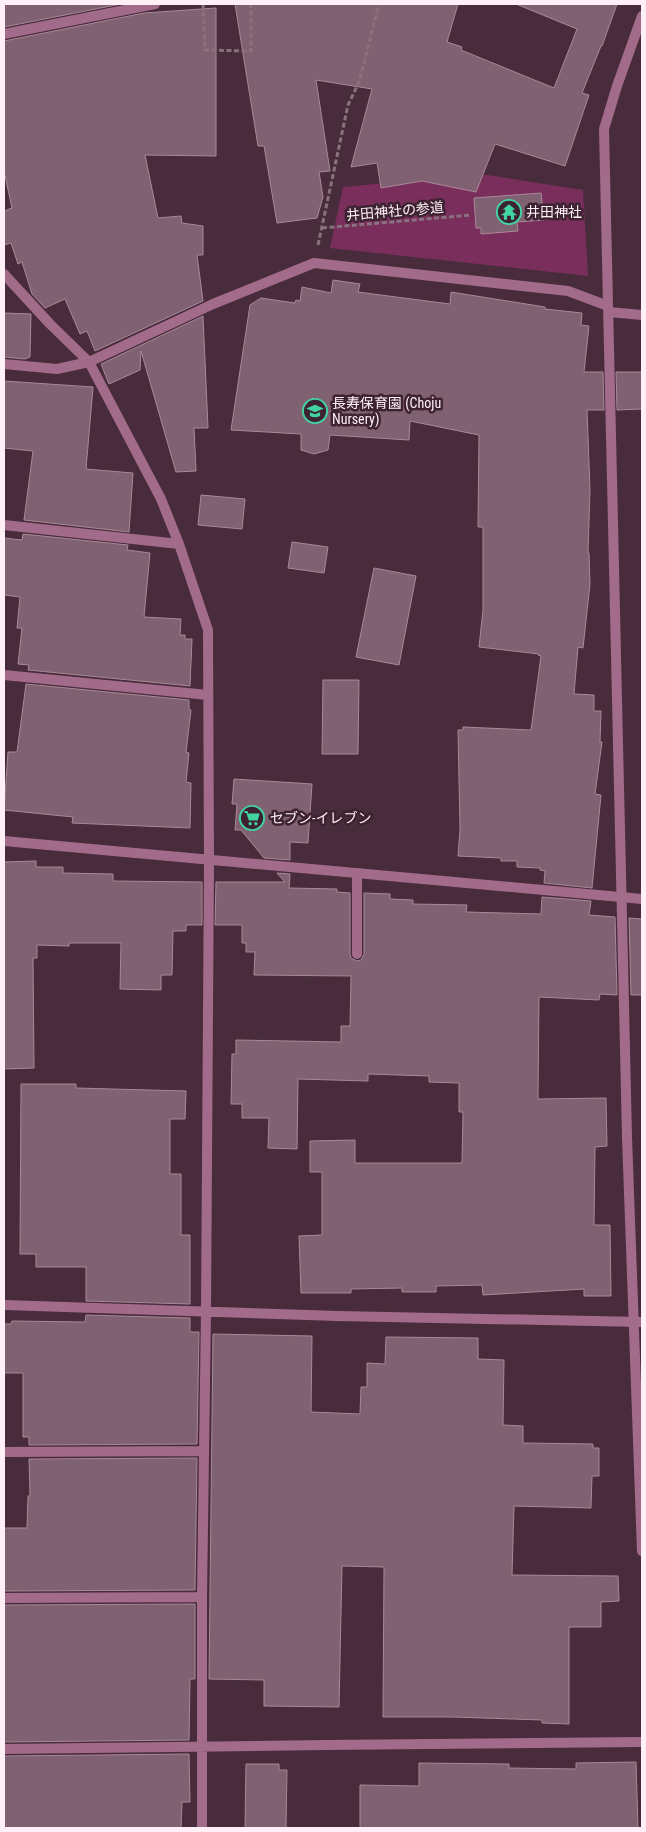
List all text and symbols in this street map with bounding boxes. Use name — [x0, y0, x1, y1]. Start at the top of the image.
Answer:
street label: 井田神社の参道 — [345, 199, 445, 223]
temple icon: 井田神社 — [496, 199, 522, 225]
place label: 井田神社 — [526, 204, 582, 220]
place label: 長寿保育園 (Choju Nursery) — [332, 395, 441, 428]
school or university icon: 長寿保育園 (Choju Nursery) — [302, 398, 328, 424]
supermarket icon: セブン-イレブン — [239, 805, 265, 831]
place label: セブン-イレブン — [270, 810, 371, 826]

